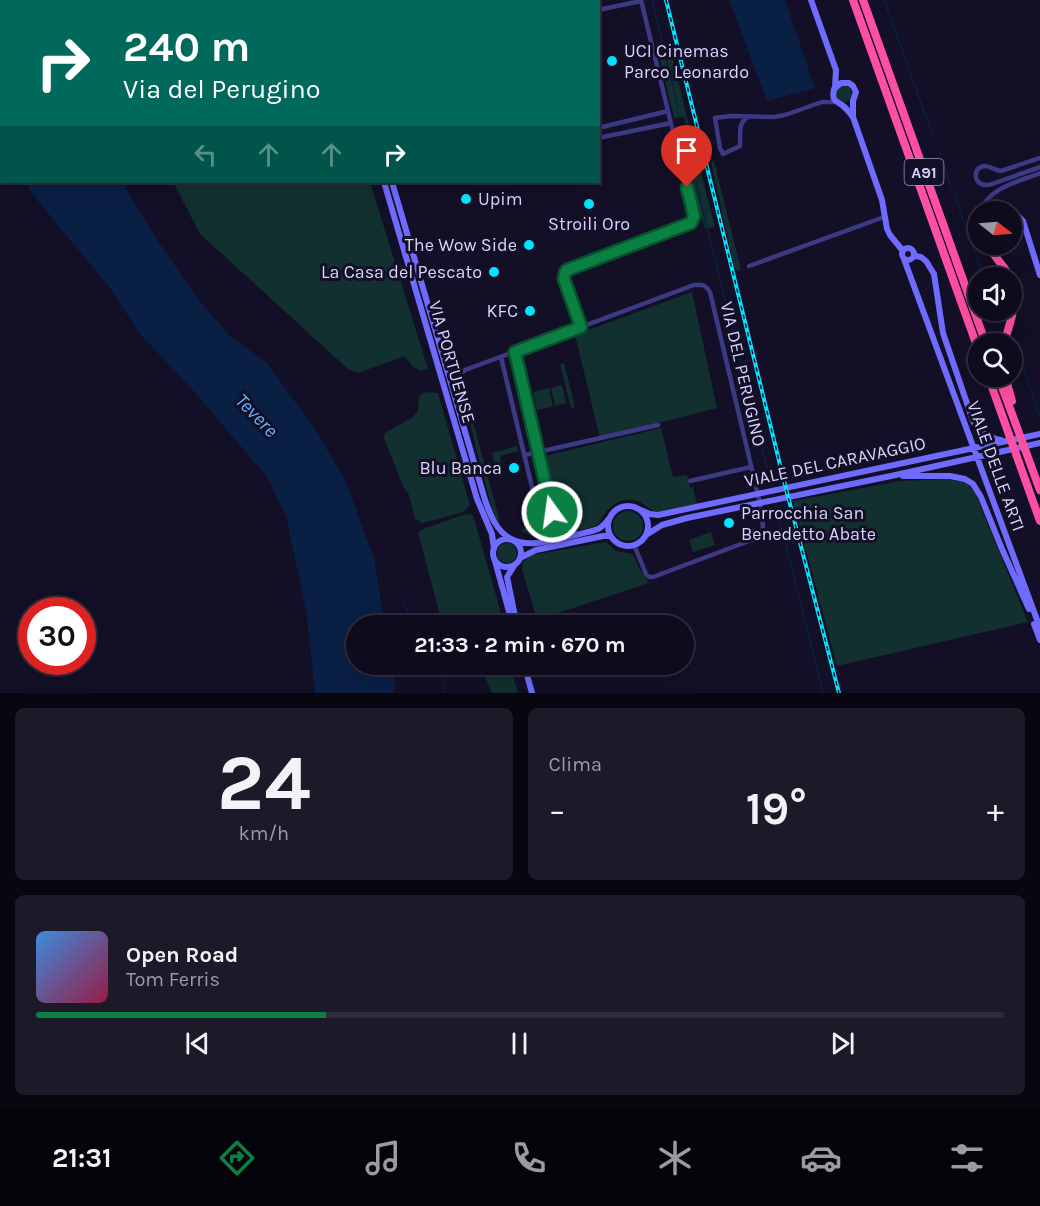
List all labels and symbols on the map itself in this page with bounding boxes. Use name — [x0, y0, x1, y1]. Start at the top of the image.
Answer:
place label: UCI Cinemas Parco Leonardo — [624, 40, 749, 83]
marker: UCI Cinemas Parco Leonardo — [605, 54, 619, 68]
pin — [661, 125, 712, 187]
road number: A91 — [904, 159, 944, 185]
place label: Upim — [478, 188, 522, 210]
marker: Upim — [459, 192, 473, 206]
marker: Stroili Oro — [582, 197, 596, 211]
north arrow — [968, 201, 1022, 255]
place label: Stroili Oro — [548, 213, 630, 235]
place label: The Wow Side — [405, 234, 517, 256]
marker: The Wow Side — [522, 238, 536, 252]
place label: La Casa del Pescato — [321, 261, 482, 283]
marker: La Casa del Pescato — [487, 265, 501, 279]
street label: VIA PORTUENSE — [424, 298, 480, 426]
street label: VIA DEL PERUGINO — [716, 299, 770, 449]
place label: KFC — [487, 300, 518, 322]
marker: KFC — [523, 304, 537, 318]
water label: Tevere — [231, 389, 283, 442]
street label: VIALE DELLE ARTI — [962, 398, 1030, 534]
street label: VIALE DEL CARAVAGGIO — [742, 432, 928, 492]
place label: Blu Banca — [419, 457, 502, 479]
marker: Blu Banca — [507, 461, 521, 475]
position arrow — [520, 480, 584, 544]
place label: Parrocchia San Benedetto Abate — [741, 502, 876, 545]
marker: Parrocchia San Benedetto Abate — [722, 516, 736, 530]
speed limit sign: 30 — [18, 597, 96, 675]

